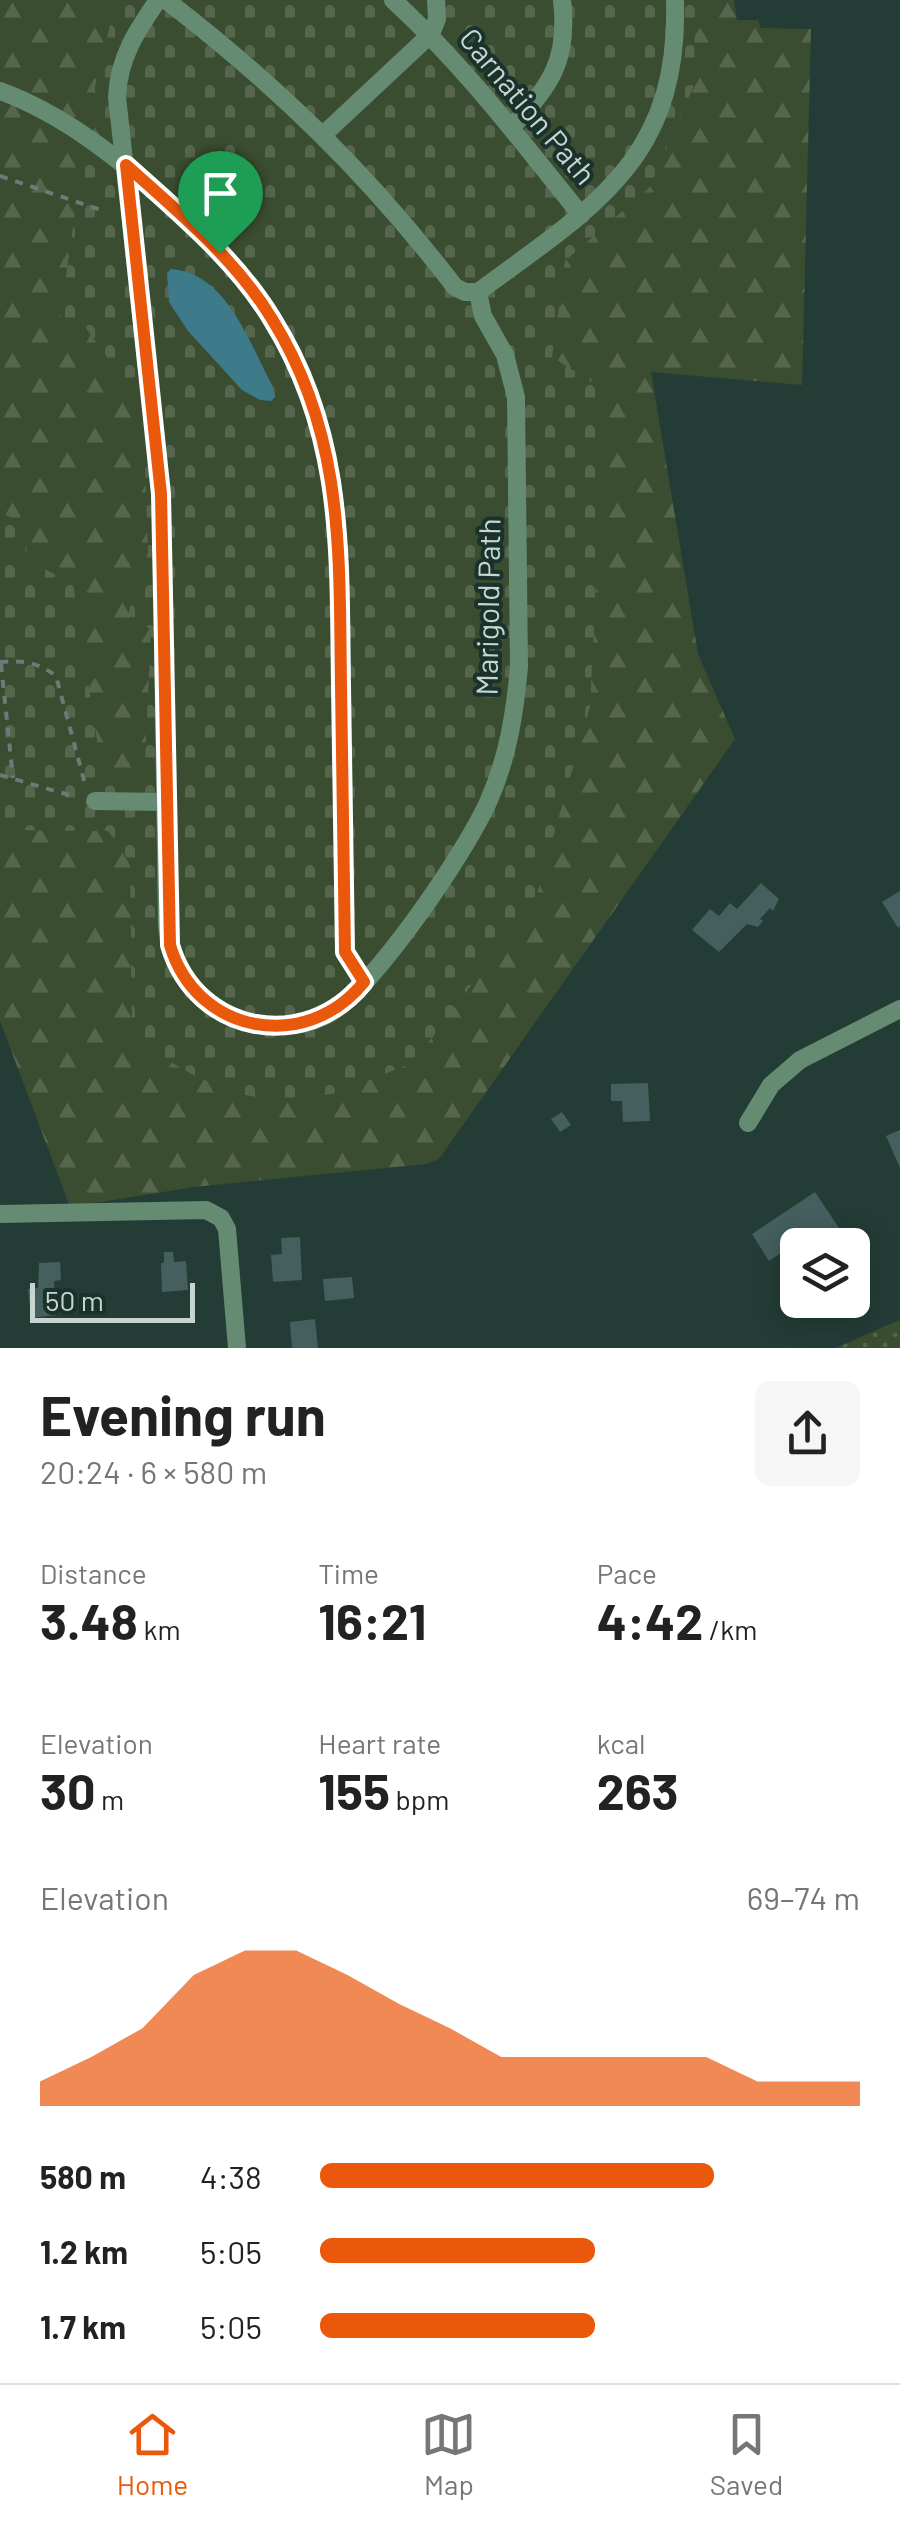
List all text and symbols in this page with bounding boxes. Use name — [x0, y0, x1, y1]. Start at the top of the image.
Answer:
street label: Carnation Path — [453, 20, 604, 191]
pin — [178, 151, 263, 254]
icon: arrive — [193, 166, 248, 221]
street label: Marigold Path — [467, 518, 507, 696]
map controls — [780, 1228, 870, 1318]
button: layers — [780, 1228, 870, 1318]
scale bar — [30, 1278, 195, 1322]
text: 50 m — [45, 1283, 104, 1317]
text: Evening run — [40, 1381, 326, 1447]
button: share — [755, 1381, 860, 1486]
text: 20:24 · 6 × 580 m — [40, 1452, 267, 1490]
text: Distance — [40, 1556, 147, 1590]
text: Time — [318, 1556, 379, 1590]
text: Pace — [597, 1556, 657, 1590]
text: 3.48 — [40, 1590, 138, 1650]
text: 16:21 — [318, 1590, 426, 1650]
text: 4:42 — [597, 1590, 703, 1650]
text: km — [138, 1612, 181, 1646]
text: /km — [703, 1612, 757, 1646]
text: Elevation — [40, 1726, 153, 1760]
text: Heart rate — [318, 1726, 441, 1760]
text: kcal — [597, 1726, 645, 1760]
text: 30 — [40, 1760, 96, 1820]
text: 155 — [318, 1760, 390, 1820]
text: 263 — [597, 1760, 679, 1820]
text: m — [96, 1782, 124, 1816]
text: bpm — [390, 1782, 449, 1816]
text: Elevation — [40, 1878, 169, 1916]
text: 69–74 m — [747, 1878, 860, 1916]
text: 580 m — [40, 2157, 126, 2195]
text: 4:38 — [200, 2157, 262, 2195]
text: 1.2 km — [40, 2232, 128, 2270]
text: 5:05 — [200, 2232, 262, 2270]
text: 1.7 km — [40, 2307, 126, 2345]
text: 5:05 — [200, 2307, 262, 2345]
tab: Home — [117, 2407, 188, 2501]
tab: Map — [421, 2407, 476, 2501]
tab: Saved — [710, 2407, 783, 2501]

